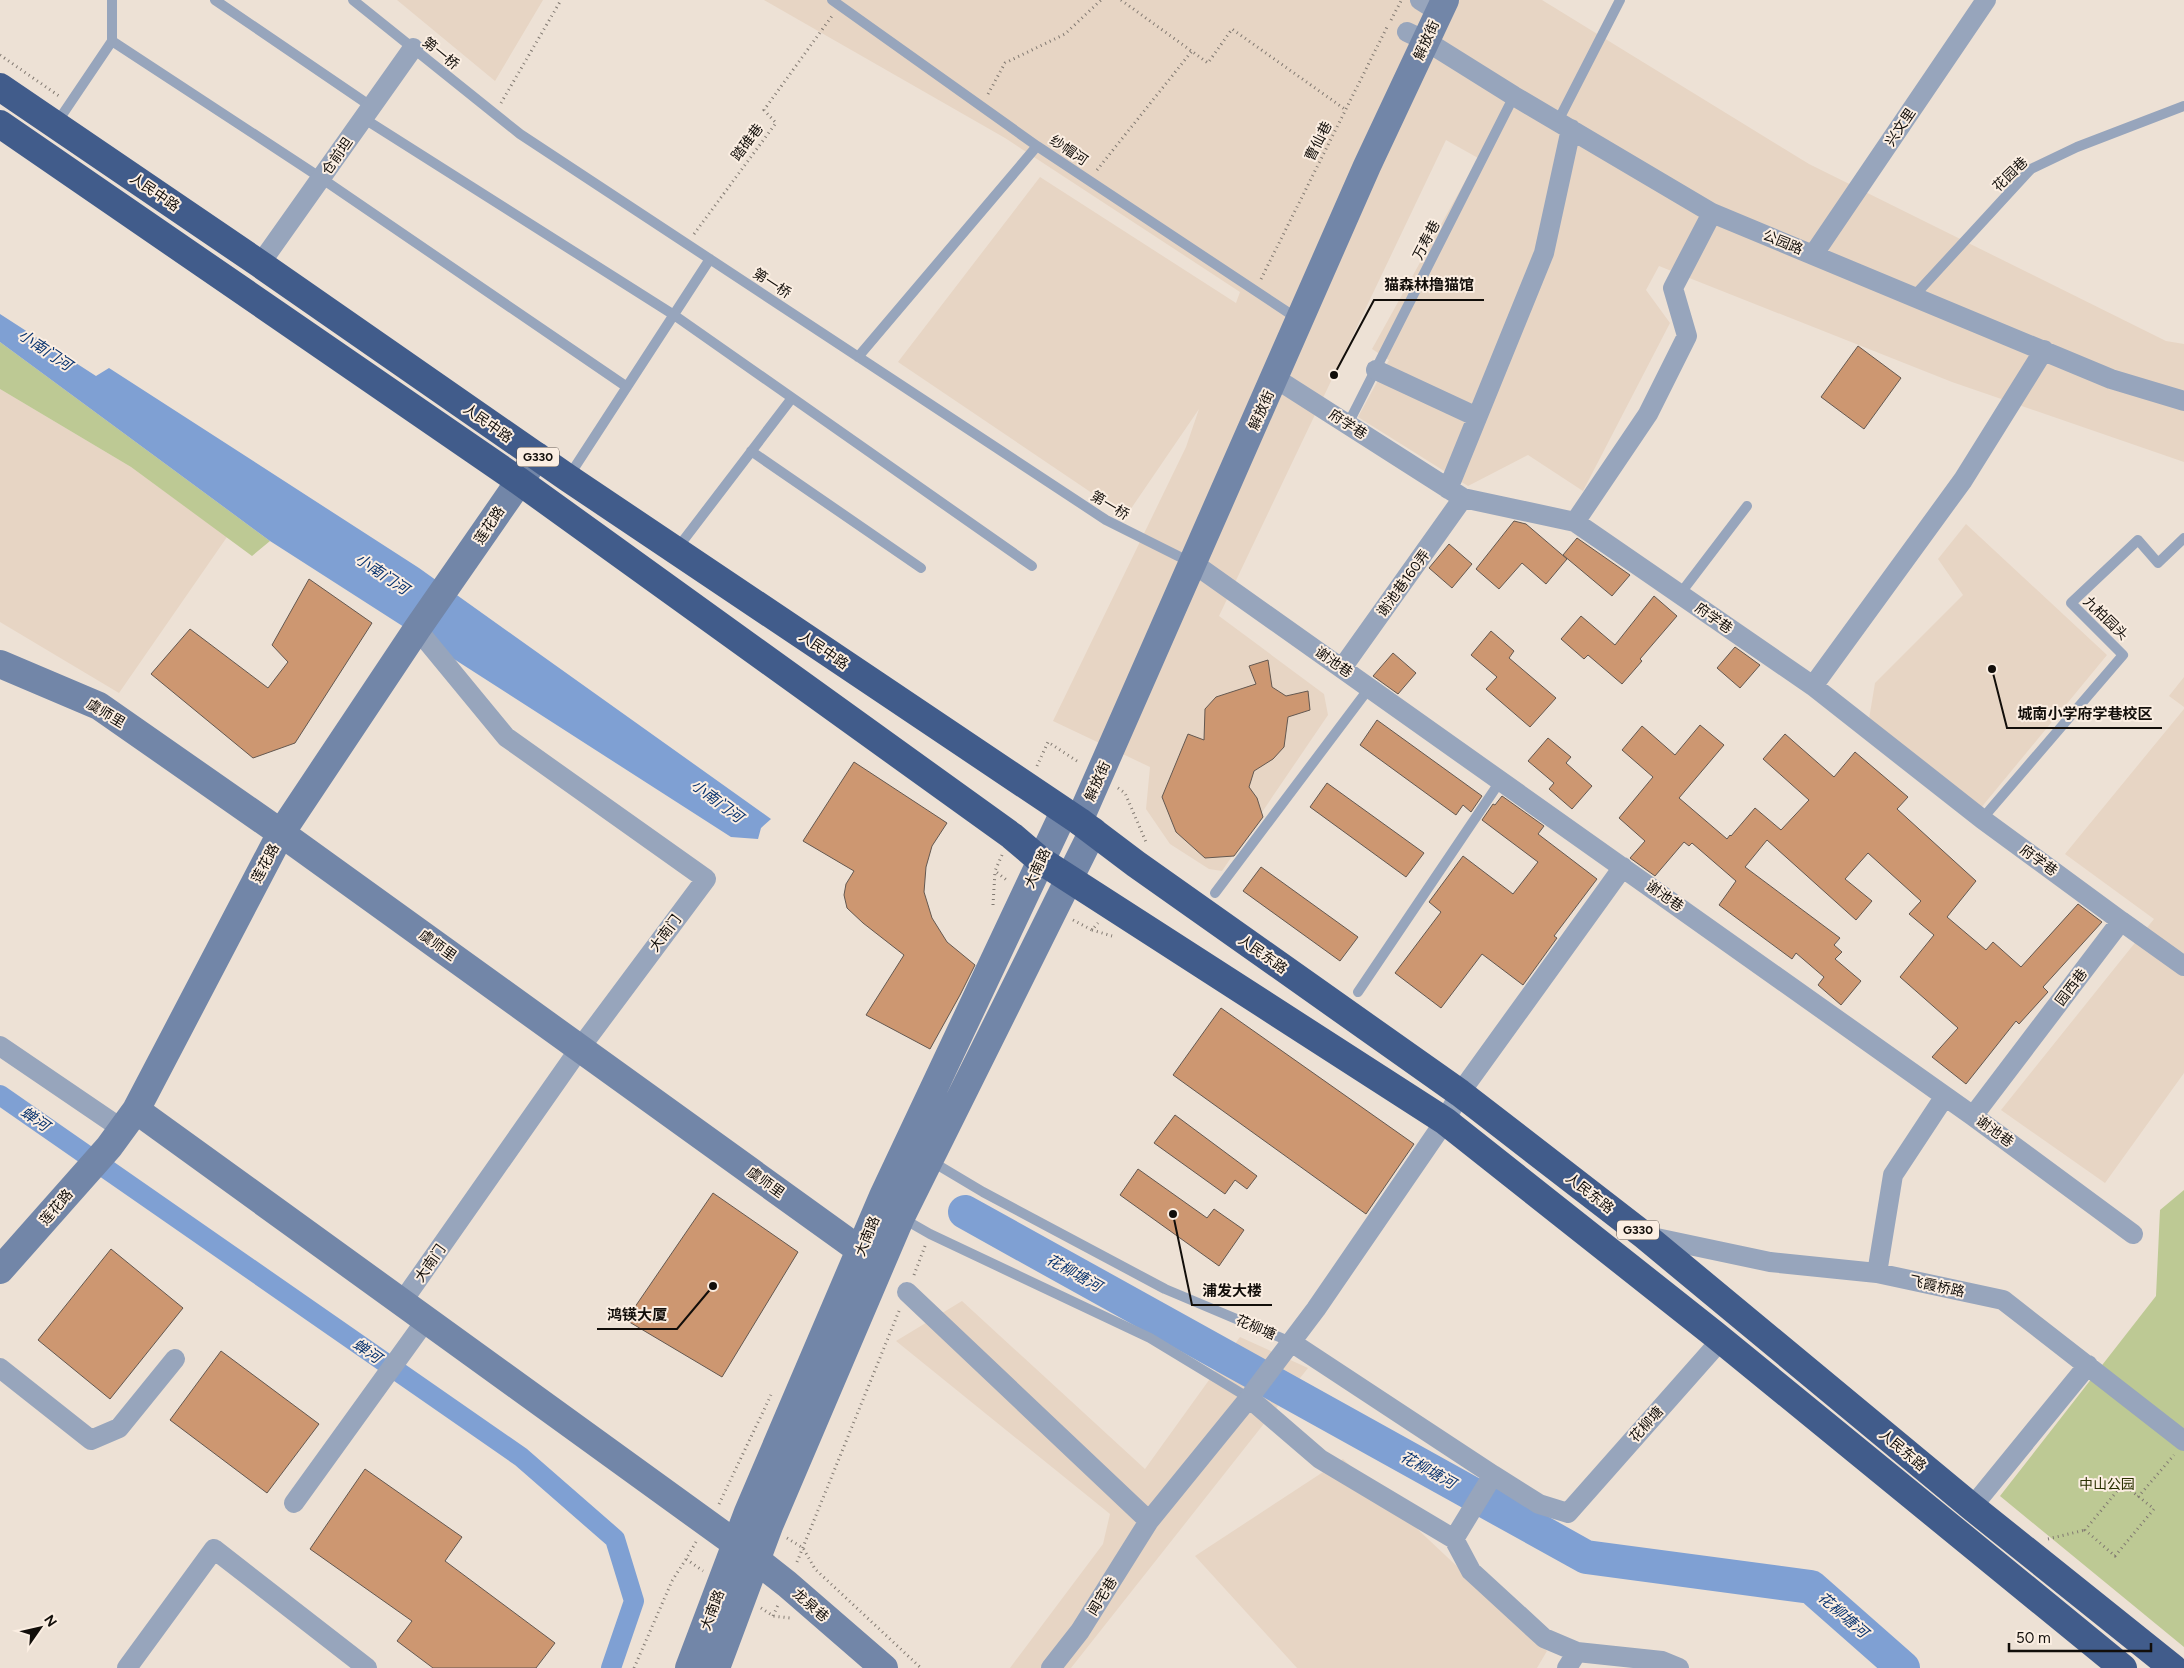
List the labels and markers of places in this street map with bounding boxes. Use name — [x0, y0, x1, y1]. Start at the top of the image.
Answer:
callout: 猫森林撸猫馆 — [1374, 270, 1484, 300]
callout: 城南小学府学巷校区 — [2007, 698, 2162, 728]
callout: 浦发大楼 — [1192, 1275, 1272, 1305]
callout: 鸿锳大厦 — [597, 1299, 677, 1329]

